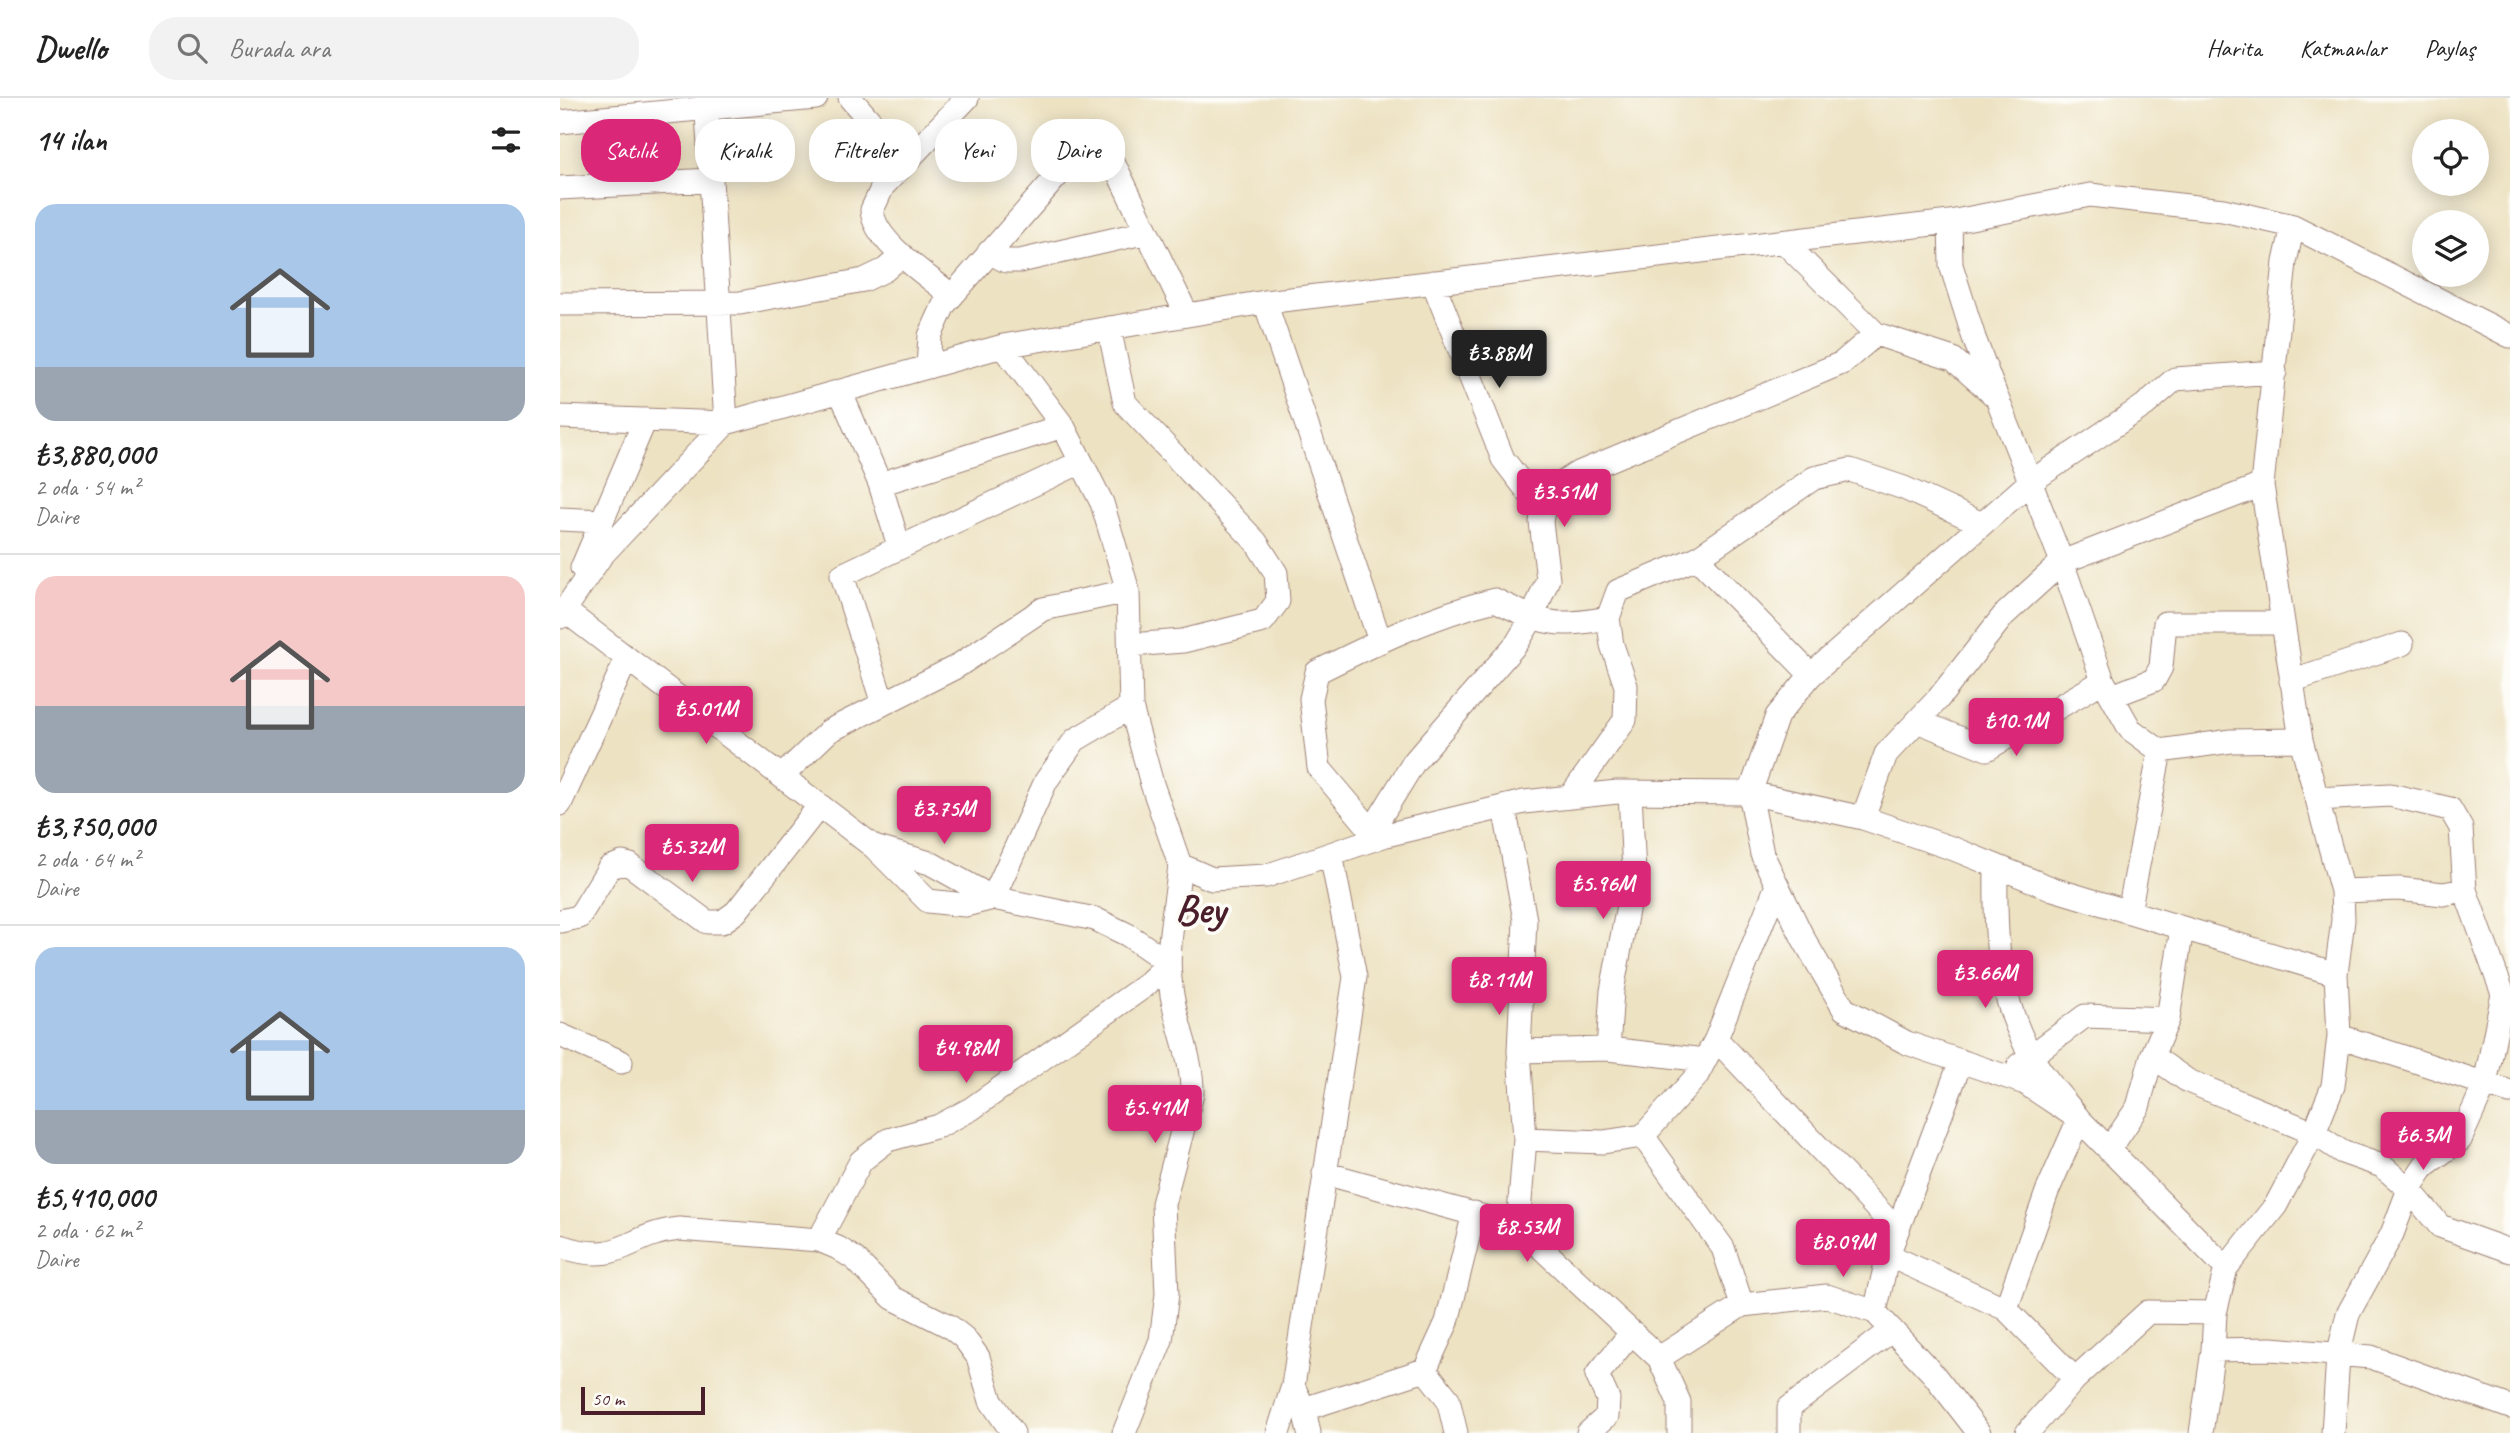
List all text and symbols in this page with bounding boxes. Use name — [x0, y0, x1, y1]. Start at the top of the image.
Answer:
search box — [149, 17, 639, 80]
text: Dwello — [35, 27, 107, 69]
icon: search — [173, 29, 211, 67]
text: Burada ara — [229, 32, 330, 65]
text: Harita — [2207, 33, 2262, 63]
text: Katmanlar — [2300, 33, 2387, 63]
text: Paylaş — [2425, 33, 2475, 63]
chip: Satılık — [581, 119, 681, 182]
chip: Kiralık — [695, 119, 795, 182]
chip: Filtreler — [809, 119, 921, 182]
chip: Yeni — [935, 119, 1017, 182]
chip: Daire — [1031, 119, 1125, 182]
map controls — [2412, 119, 2489, 287]
button: locate — [2412, 119, 2489, 196]
text: 14 ilan — [35, 121, 107, 159]
icon: filters — [487, 121, 525, 159]
button: layers — [2412, 210, 2489, 287]
icon: home — [217, 250, 343, 376]
pin: ₺3.88M — [1442, 330, 1556, 390]
text: ₺3.88M — [1468, 338, 1530, 367]
text: ₺3,880,000 — [35, 435, 155, 473]
pin: ₺3.51M — [1507, 470, 1621, 529]
text: 2 oda · 54 m² — [35, 473, 139, 502]
text: ₺3.51M — [1533, 477, 1595, 506]
text: Daire — [35, 502, 78, 531]
icon: home — [217, 622, 343, 748]
pin: ₺5.01M — [649, 686, 763, 746]
text: ₺5.01M — [675, 694, 737, 723]
pin: ₺10.1M — [1959, 698, 2073, 758]
text: ₺10.1M — [1985, 706, 2047, 735]
pin: ₺3.75M — [887, 786, 1001, 846]
text: ₺3.75M — [913, 794, 975, 823]
text: ₺3,750,000 — [35, 807, 154, 845]
pin: ₺5.32M — [635, 824, 749, 884]
text: ₺5.32M — [661, 832, 723, 861]
text: 2 oda · 64 m² — [35, 845, 139, 874]
pin: ₺5.96M — [1546, 862, 1660, 921]
text: ₺5.96M — [1572, 869, 1634, 898]
text: Daire — [35, 874, 78, 903]
district label: Bey — [1175, 883, 1229, 936]
pin: ₺3.66M — [1928, 950, 2042, 1010]
pin: ₺8.11M — [1442, 958, 1556, 1017]
text: ₺3.66M — [1953, 958, 2017, 987]
text: ₺8.11M — [1468, 965, 1530, 994]
icon: home — [217, 993, 343, 1119]
pin: ₺4.98M — [909, 1026, 1023, 1085]
text: ₺4.98M — [935, 1033, 997, 1062]
pin: ₺5.41M — [1098, 1086, 1212, 1145]
text: ₺5.41M — [1124, 1093, 1186, 1122]
pin: ₺6.3M — [2374, 1112, 2472, 1172]
text: ₺6.3M — [2397, 1120, 2449, 1149]
text: ₺5,410,000 — [35, 1178, 154, 1216]
pin: ₺8.53M — [1470, 1204, 1584, 1264]
text: ₺8.53M — [1496, 1212, 1558, 1241]
text: 2 oda · 62 m² — [35, 1216, 139, 1245]
pin: ₺8.09M — [1786, 1220, 1900, 1279]
text: ₺8.09M — [1812, 1227, 1874, 1256]
text: Daire — [35, 1245, 78, 1274]
scale bar — [581, 1384, 705, 1416]
text: 50 m — [592, 1387, 624, 1411]

